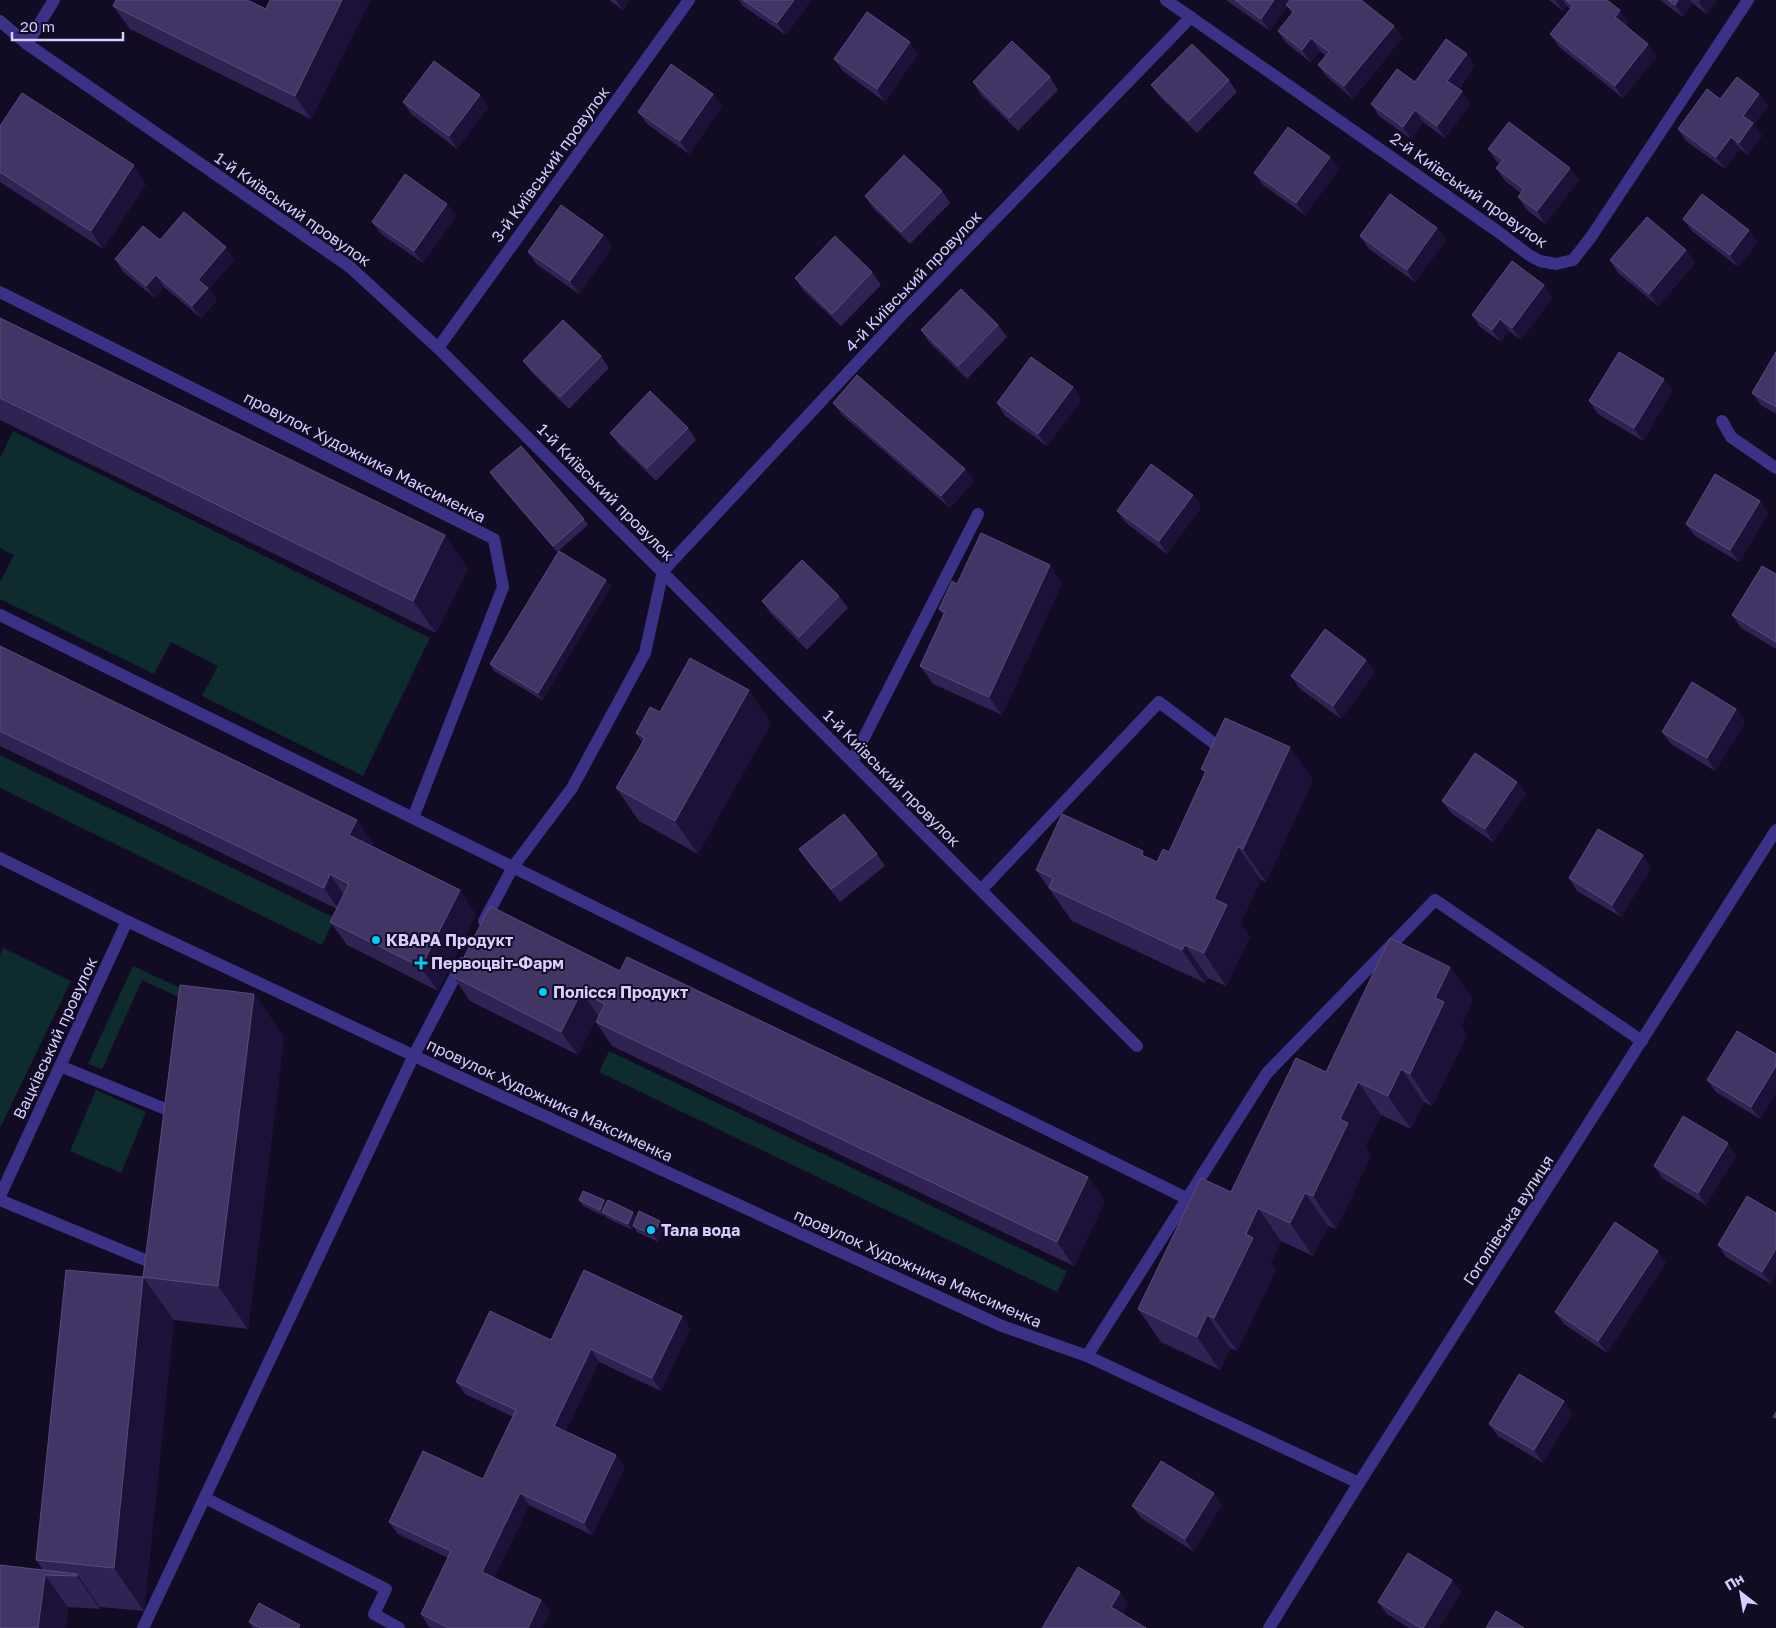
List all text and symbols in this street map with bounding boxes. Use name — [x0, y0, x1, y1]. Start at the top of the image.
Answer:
scale bar — [12, 10, 124, 42]
text: 20 m — [20, 17, 55, 35]
street label: 3-й Київський провулок — [487, 82, 613, 246]
street label: 2-й Київський провулок — [1386, 128, 1552, 252]
street label: 1-й Київський провулок — [211, 147, 375, 271]
street label: 4-й Київський провулок — [840, 206, 986, 356]
street label: провулок Художника Максименка — [241, 387, 489, 527]
street label: 1-й Київський провулок — [533, 419, 679, 565]
street label: 1-й Київський провулок — [819, 705, 965, 851]
place label: КВАРА Продукт — [386, 930, 513, 950]
marker: КВАРА Продукт — [370, 934, 382, 946]
place label: Первоцвіт-Фарм — [431, 953, 564, 973]
street label: Вацківський провулок — [9, 954, 101, 1122]
marker: Первоцвіт-Фарм — [415, 957, 427, 969]
place label: Полісся Продукт — [553, 982, 688, 1002]
marker: Полісся Продукт — [537, 986, 549, 998]
street label: провулок Художника Максименка — [424, 1034, 676, 1166]
street label: Гоголівська вулиця — [1458, 1151, 1558, 1289]
street label: провулок Художника Максименка — [791, 1204, 1045, 1332]
place label: Тала вода — [661, 1220, 740, 1240]
marker: Тала вода — [645, 1224, 657, 1236]
north arrow — [1716, 1568, 1766, 1618]
text: Пн — [1722, 1569, 1747, 1594]

